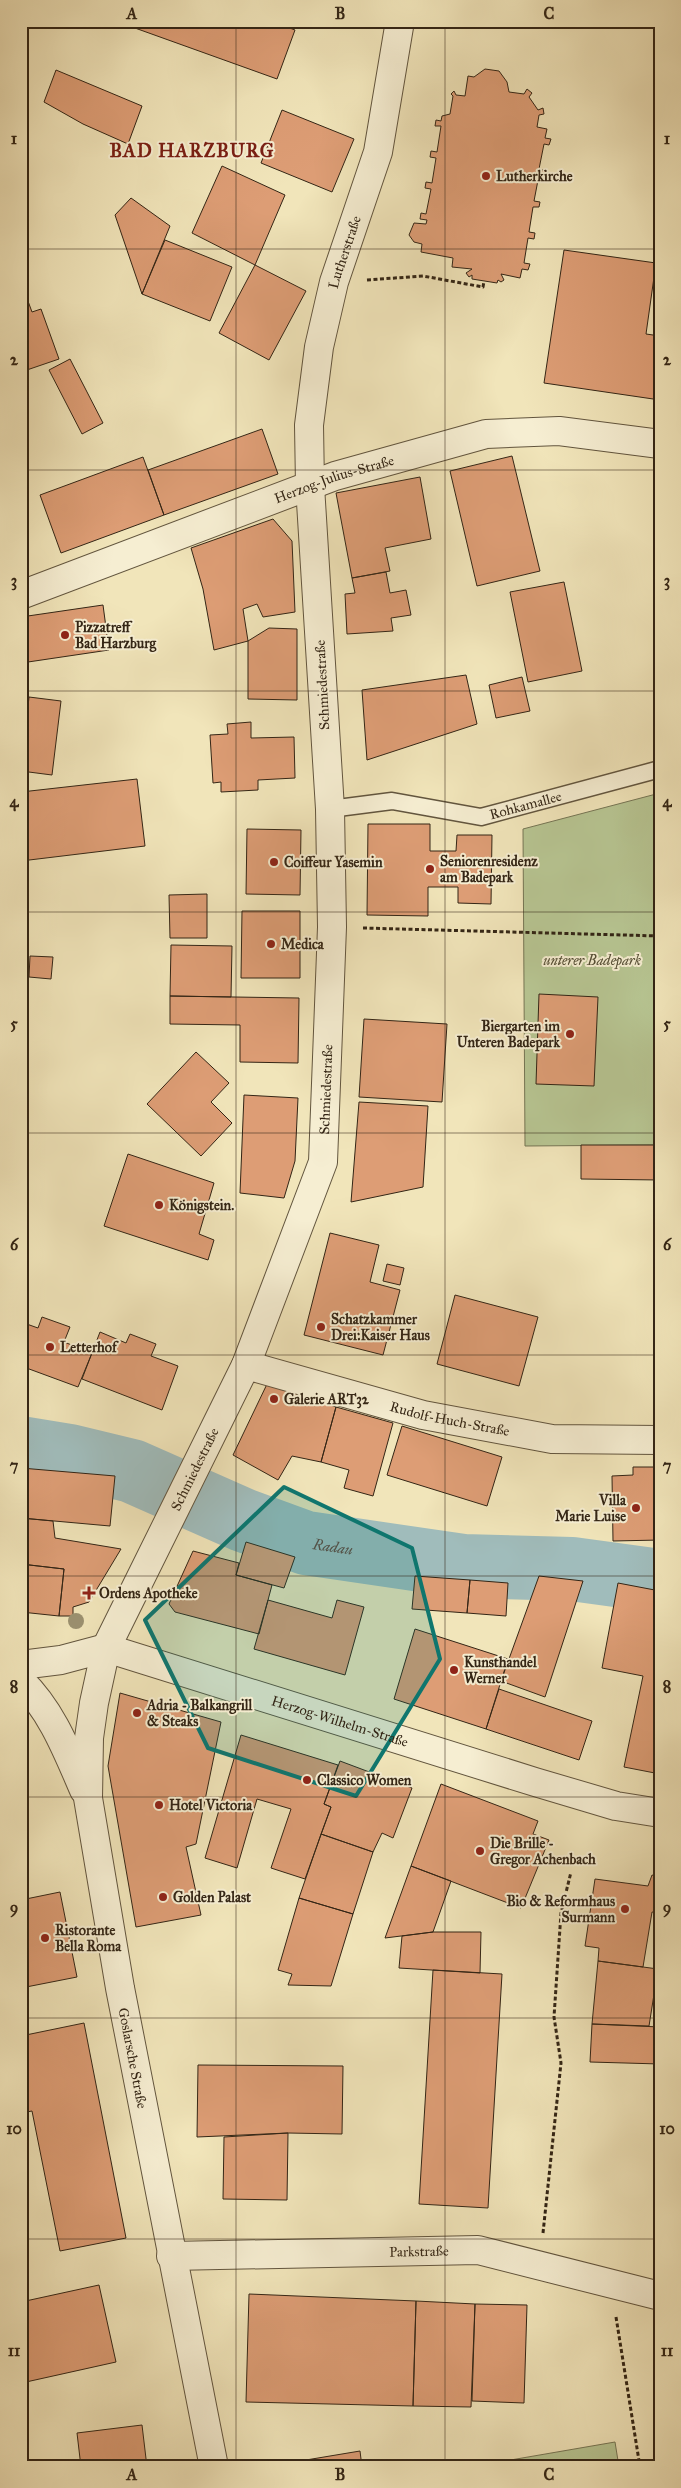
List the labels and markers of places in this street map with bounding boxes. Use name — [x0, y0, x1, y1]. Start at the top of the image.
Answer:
place label: Lutherkirche — [496, 168, 573, 185]
marker: Lutherkirche — [480, 170, 492, 182]
place label: Pizzatreff Bad Harzburg — [75, 619, 156, 653]
marker: Pizzatreff Bad Harzburg — [59, 629, 71, 641]
place label: Seniorenresidenz am Badepark — [440, 853, 538, 887]
place label: Coiffeur Yasemin — [284, 854, 383, 871]
marker: Coiffeur Yasemin — [268, 856, 280, 868]
marker: Seniorenresidenz am Badepark — [424, 863, 436, 875]
place label: Medica — [281, 936, 325, 953]
marker: Medica — [265, 938, 277, 950]
place label: Biergarten im Unteren Badepark — [457, 1018, 560, 1052]
marker: Biergarten im Unteren Badepark — [564, 1028, 576, 1040]
place label: Königstein. — [169, 1197, 234, 1215]
marker: Königstein. — [153, 1199, 165, 1211]
place label: Schatzkammer Drei:Kaiser Haus — [331, 1311, 430, 1344]
marker: Schatzkammer Drei:Kaiser Haus — [315, 1321, 327, 1333]
place label: Letterhof — [60, 1339, 119, 1356]
marker: Letterhof — [44, 1341, 56, 1353]
place label: Galerie ART32 — [284, 1391, 370, 1409]
marker: Galerie ART32 — [268, 1393, 280, 1405]
place label: Villa Marie Luise — [555, 1492, 627, 1525]
marker: Villa Marie Luise — [630, 1502, 642, 1514]
place label: Ordens Apotheke — [99, 1585, 198, 1603]
marker: Ordens Apotheke — [83, 1587, 95, 1599]
place label: Kunsthandel Werner — [464, 1654, 538, 1687]
marker: Kunsthandel Werner — [448, 1664, 460, 1676]
place label: Adria - Balkangrill & Steaks — [146, 1697, 254, 1730]
marker: Adria - Balkangrill & Steaks — [131, 1707, 143, 1719]
place label: Classico Women — [317, 1772, 412, 1789]
marker: Classico Women — [301, 1774, 313, 1786]
place label: Hotel Victoria — [169, 1797, 253, 1814]
marker: Hotel Victoria — [153, 1799, 165, 1811]
place label: Die Brille - Gregor Achenbach — [490, 1835, 596, 1869]
marker: Die Brille - Gregor Achenbach — [474, 1845, 486, 1857]
place label: Golden Palast — [173, 1889, 251, 1906]
marker: Golden Palast — [157, 1891, 169, 1903]
place label: Bio & Reformhaus Surmann — [506, 1893, 615, 1926]
marker: Bio & Reformhaus Surmann — [619, 1903, 631, 1915]
place label: Ristorante Bella Roma — [55, 1922, 122, 1955]
marker: Ristorante Bella Roma — [39, 1932, 51, 1944]

